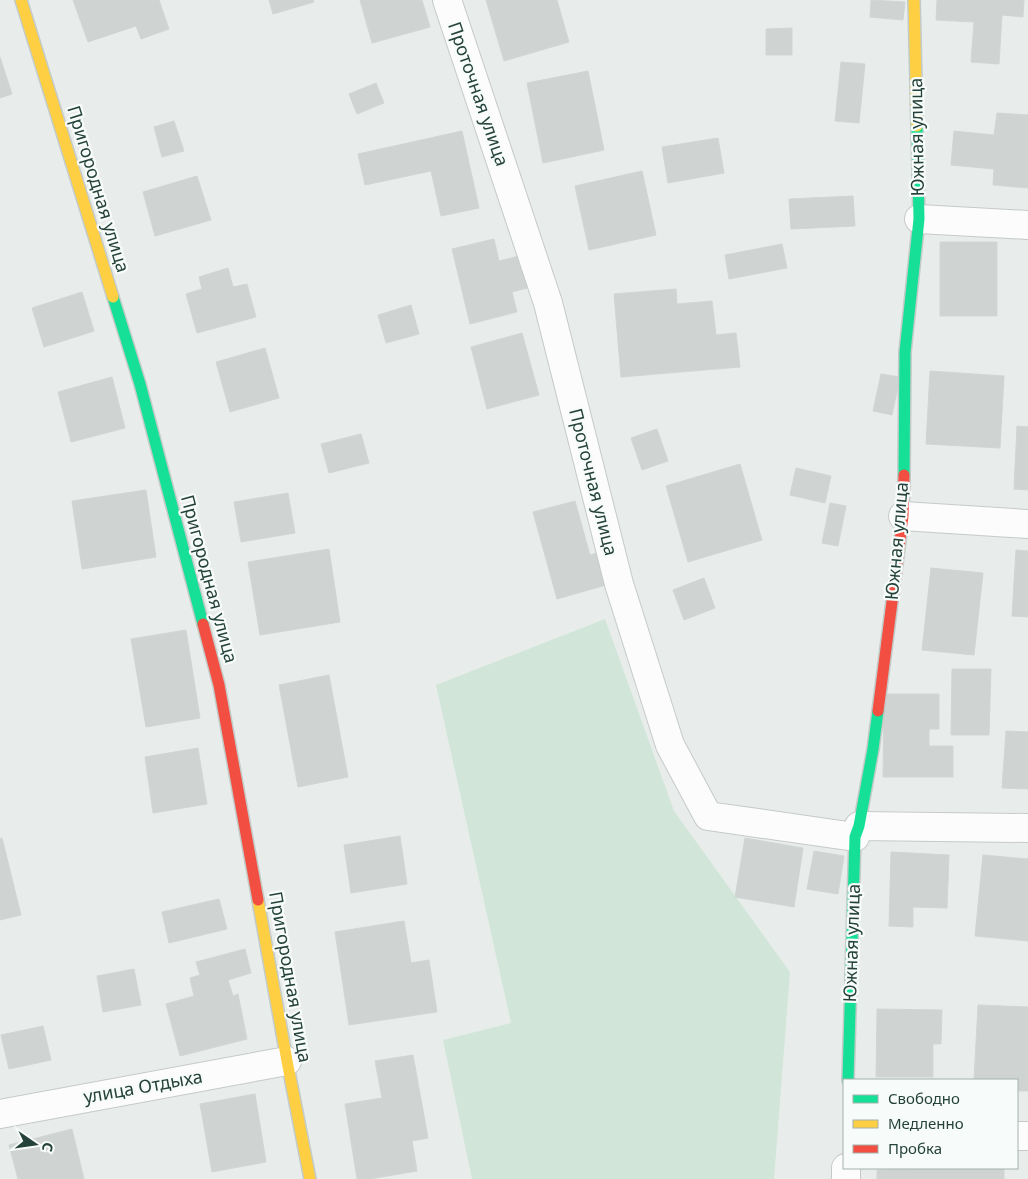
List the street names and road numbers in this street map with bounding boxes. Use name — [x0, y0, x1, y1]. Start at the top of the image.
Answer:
street label: Проточная улица — [443, 18, 515, 169]
street label: Южная улица — [903, 78, 929, 196]
street label: Пригородная улица — [62, 102, 136, 275]
street label: Проточная улица — [564, 406, 624, 558]
street label: Южная улица — [879, 481, 913, 601]
street label: Пригородная улица — [176, 492, 244, 666]
street label: Южная улица — [837, 883, 865, 1003]
street label: Пригородная улица — [264, 889, 318, 1064]
street label: улица Отдыха — [81, 1064, 204, 1108]

